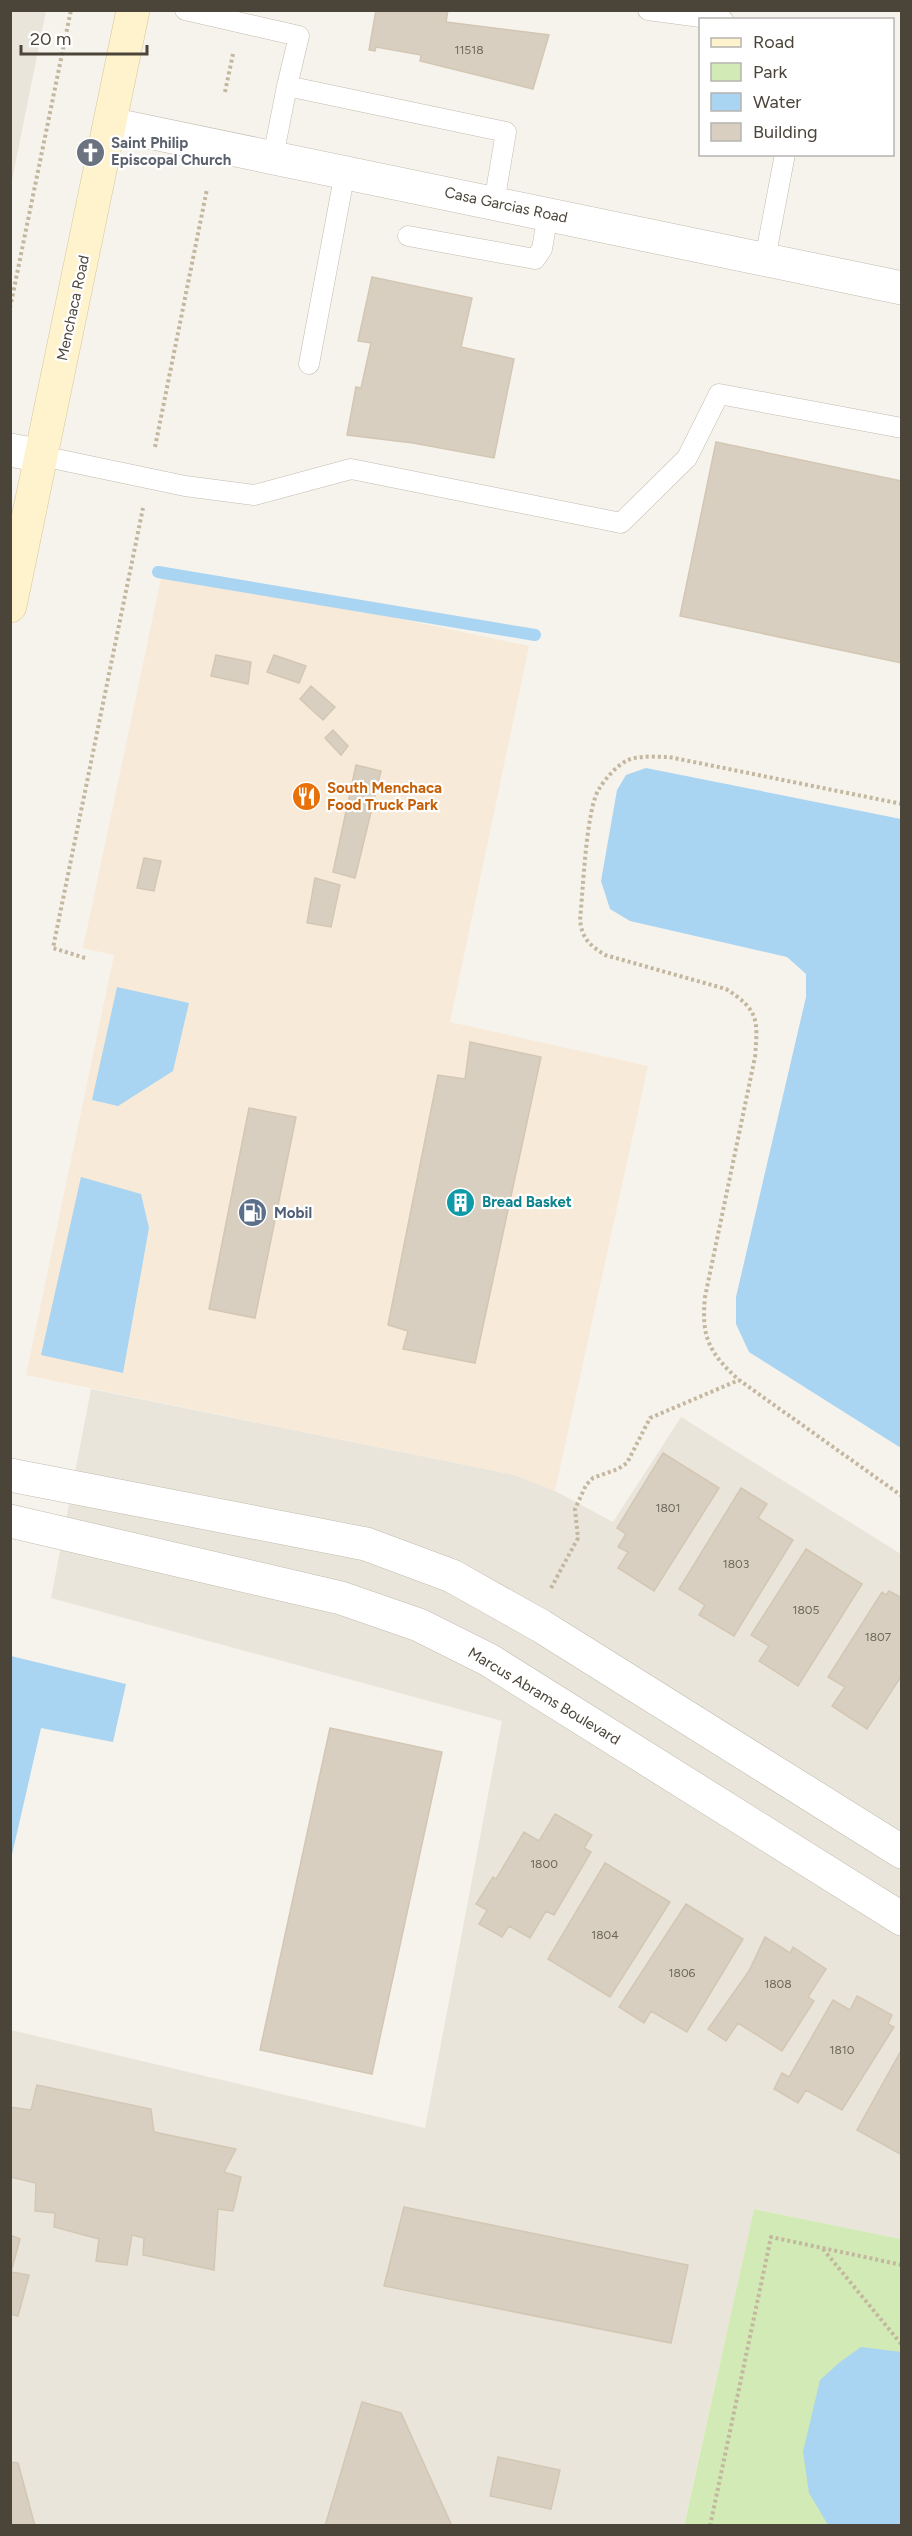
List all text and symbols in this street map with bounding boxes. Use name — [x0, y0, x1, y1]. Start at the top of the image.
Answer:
scale bar — [21, 18, 147, 56]
legend — [699, 18, 894, 156]
text: 20 m — [30, 28, 71, 50]
text: Road — [753, 31, 794, 53]
house number: 11518 — [454, 43, 484, 57]
text: Park — [753, 61, 788, 83]
text: Water — [753, 91, 801, 113]
text: Building — [753, 121, 818, 143]
place label: Saint Philip Episcopal Church — [111, 134, 231, 169]
church icon: Saint Philip Episcopal Church — [74, 136, 106, 168]
street label: Casa Garcias Road — [443, 183, 569, 227]
street label: Menchaca Road — [53, 254, 93, 362]
place label: South Menchaca Food Truck Park — [327, 779, 442, 814]
restaurant icon: South Menchaca Food Truck Park — [290, 781, 322, 813]
building icon: Bread Basket — [445, 1186, 477, 1218]
place label: Bread Basket — [482, 1193, 572, 1211]
fuel station icon: Mobil — [237, 1197, 269, 1229]
place label: Mobil — [274, 1204, 312, 1222]
house number: 1801 — [656, 1501, 680, 1515]
house number: 1803 — [723, 1557, 749, 1571]
house number: 1805 — [793, 1603, 820, 1617]
house number: 1807 — [865, 1630, 892, 1644]
street label: Marcus Abrams Boulevard — [465, 1643, 623, 1749]
house number: 1800 — [530, 1857, 558, 1871]
house number: 1804 — [591, 1928, 619, 1942]
house number: 1806 — [669, 1966, 696, 1980]
house number: 1808 — [764, 1977, 792, 1991]
house number: 1810 — [830, 2043, 855, 2057]

